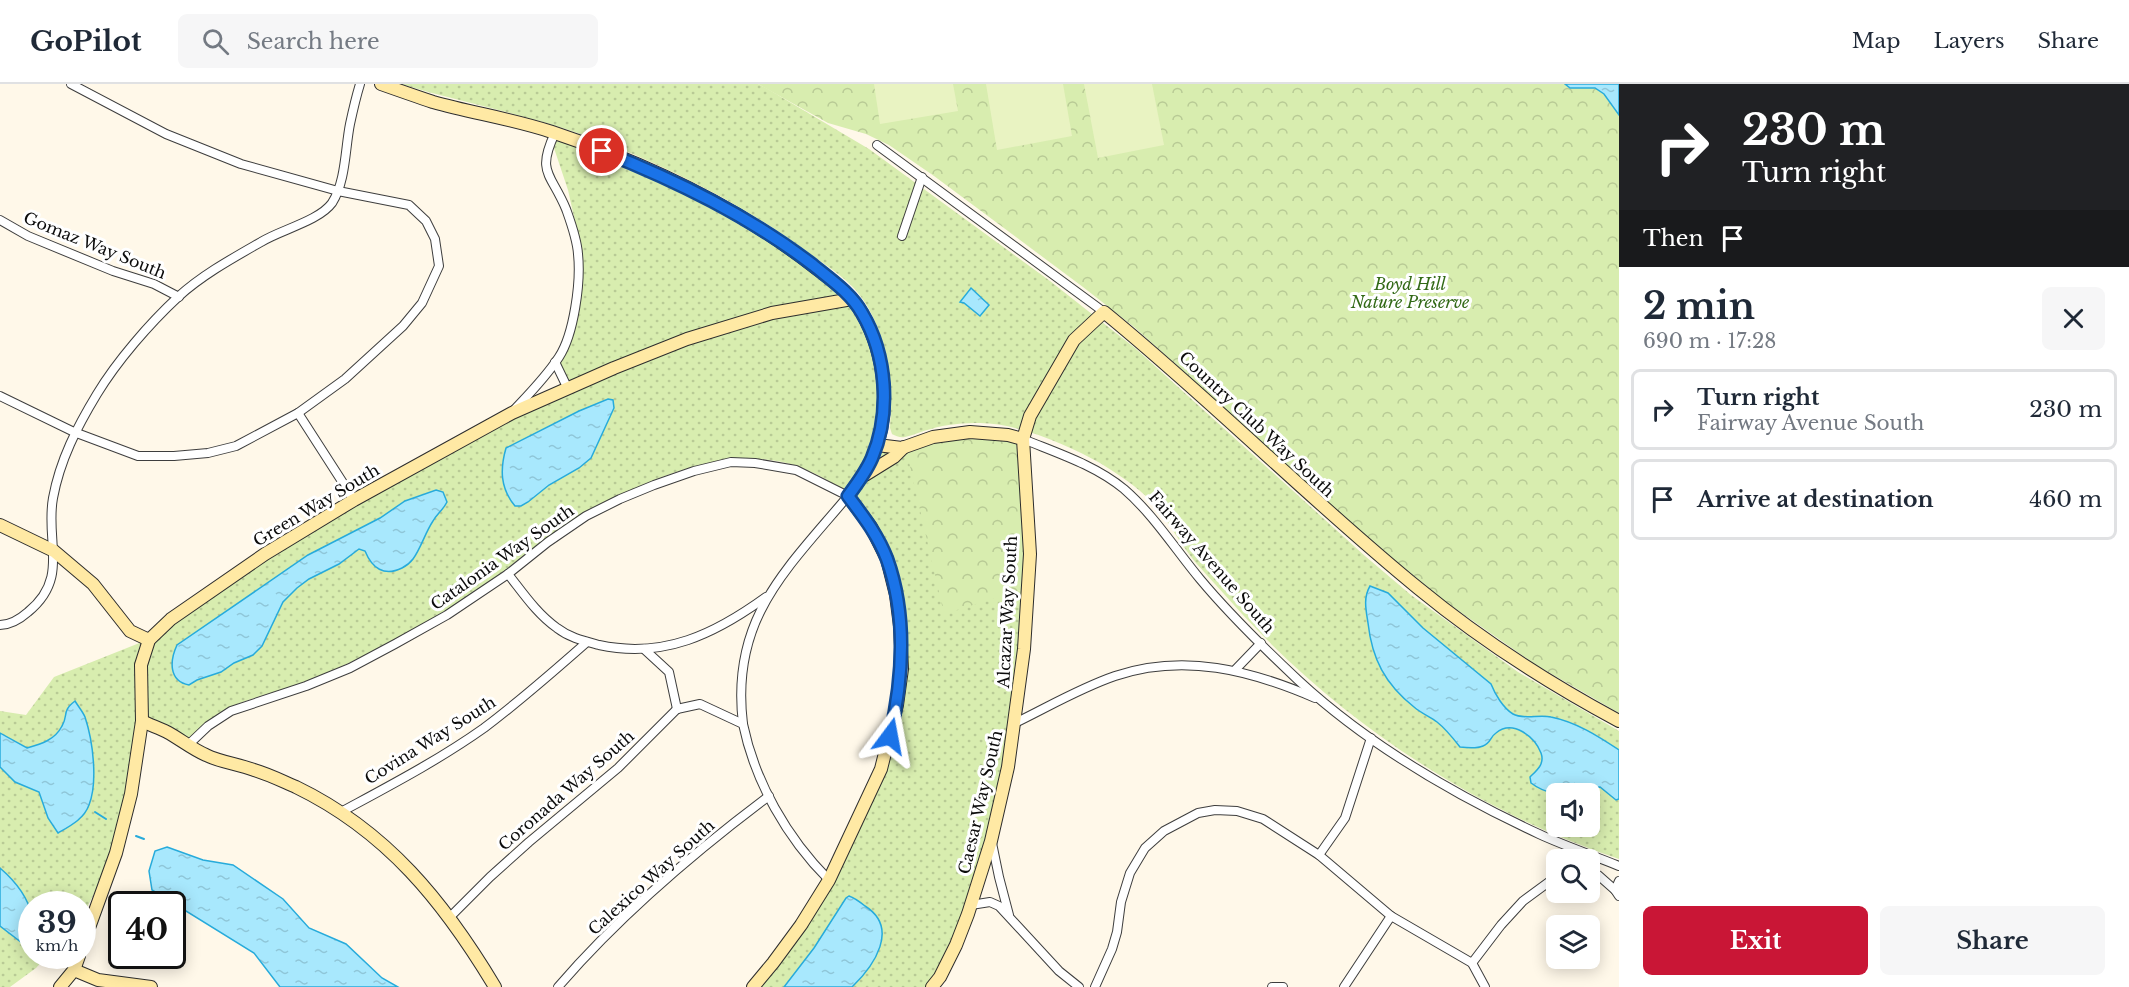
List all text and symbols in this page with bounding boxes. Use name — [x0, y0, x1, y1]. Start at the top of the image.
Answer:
search box — [178, 14, 598, 68]
text: GoPilot — [30, 24, 142, 59]
icon: search — [199, 25, 232, 58]
text: Search here — [247, 28, 380, 55]
text: Map — [1852, 28, 1901, 54]
text: Layers — [1934, 28, 2005, 54]
text: Share — [2038, 28, 2099, 54]
text: 230 m — [1742, 104, 1885, 156]
icon: right — [1643, 108, 1721, 186]
pin — [576, 125, 627, 176]
icon: arrive — [585, 134, 618, 167]
text: Turn right — [1742, 156, 1886, 189]
street label: Gomaz Way South — [21, 207, 169, 283]
icon: arrive — [1716, 222, 1749, 255]
text: Then — [1643, 225, 1704, 252]
park label: Boyd Hill Nature Preserve — [1350, 274, 1470, 312]
text: 2 min — [1643, 284, 1755, 329]
button: close — [2042, 287, 2105, 350]
text: 690 m · 17:28 — [1643, 329, 1776, 353]
street label: Country Club Way South — [1175, 347, 1339, 501]
text: Turn right — [1697, 384, 1819, 411]
icon: right — [1646, 393, 1679, 426]
text: 230 m — [2029, 396, 2102, 423]
text: Fairway Avenue South — [1697, 411, 1924, 435]
street label: Green Way South — [249, 459, 383, 551]
icon: arrive — [1646, 483, 1679, 516]
text: Arrive at destination — [1697, 486, 1934, 513]
text: 460 m — [2029, 486, 2102, 513]
street label: Fairway Avenue South — [1145, 487, 1279, 637]
street label: Catalonia Way South — [427, 500, 577, 614]
street label: Alcazar Way South — [993, 535, 1021, 690]
street label: Covina Way South — [361, 692, 499, 788]
position arrow — [858, 704, 922, 768]
street label: Coronada Way South — [494, 726, 638, 854]
street label: Caesar Way South — [954, 728, 1006, 876]
map controls — [1546, 783, 1600, 969]
button: sound — [1546, 783, 1600, 837]
street label: Calexico Way South — [584, 815, 718, 939]
button: search — [1546, 849, 1600, 903]
speed limit sign: 40 — [108, 891, 186, 969]
text: 39 — [37, 904, 77, 941]
button: Exit — [1643, 906, 1868, 975]
button: Share — [1880, 906, 2105, 975]
button: layers — [1546, 915, 1600, 969]
text: km/h — [36, 936, 78, 955]

